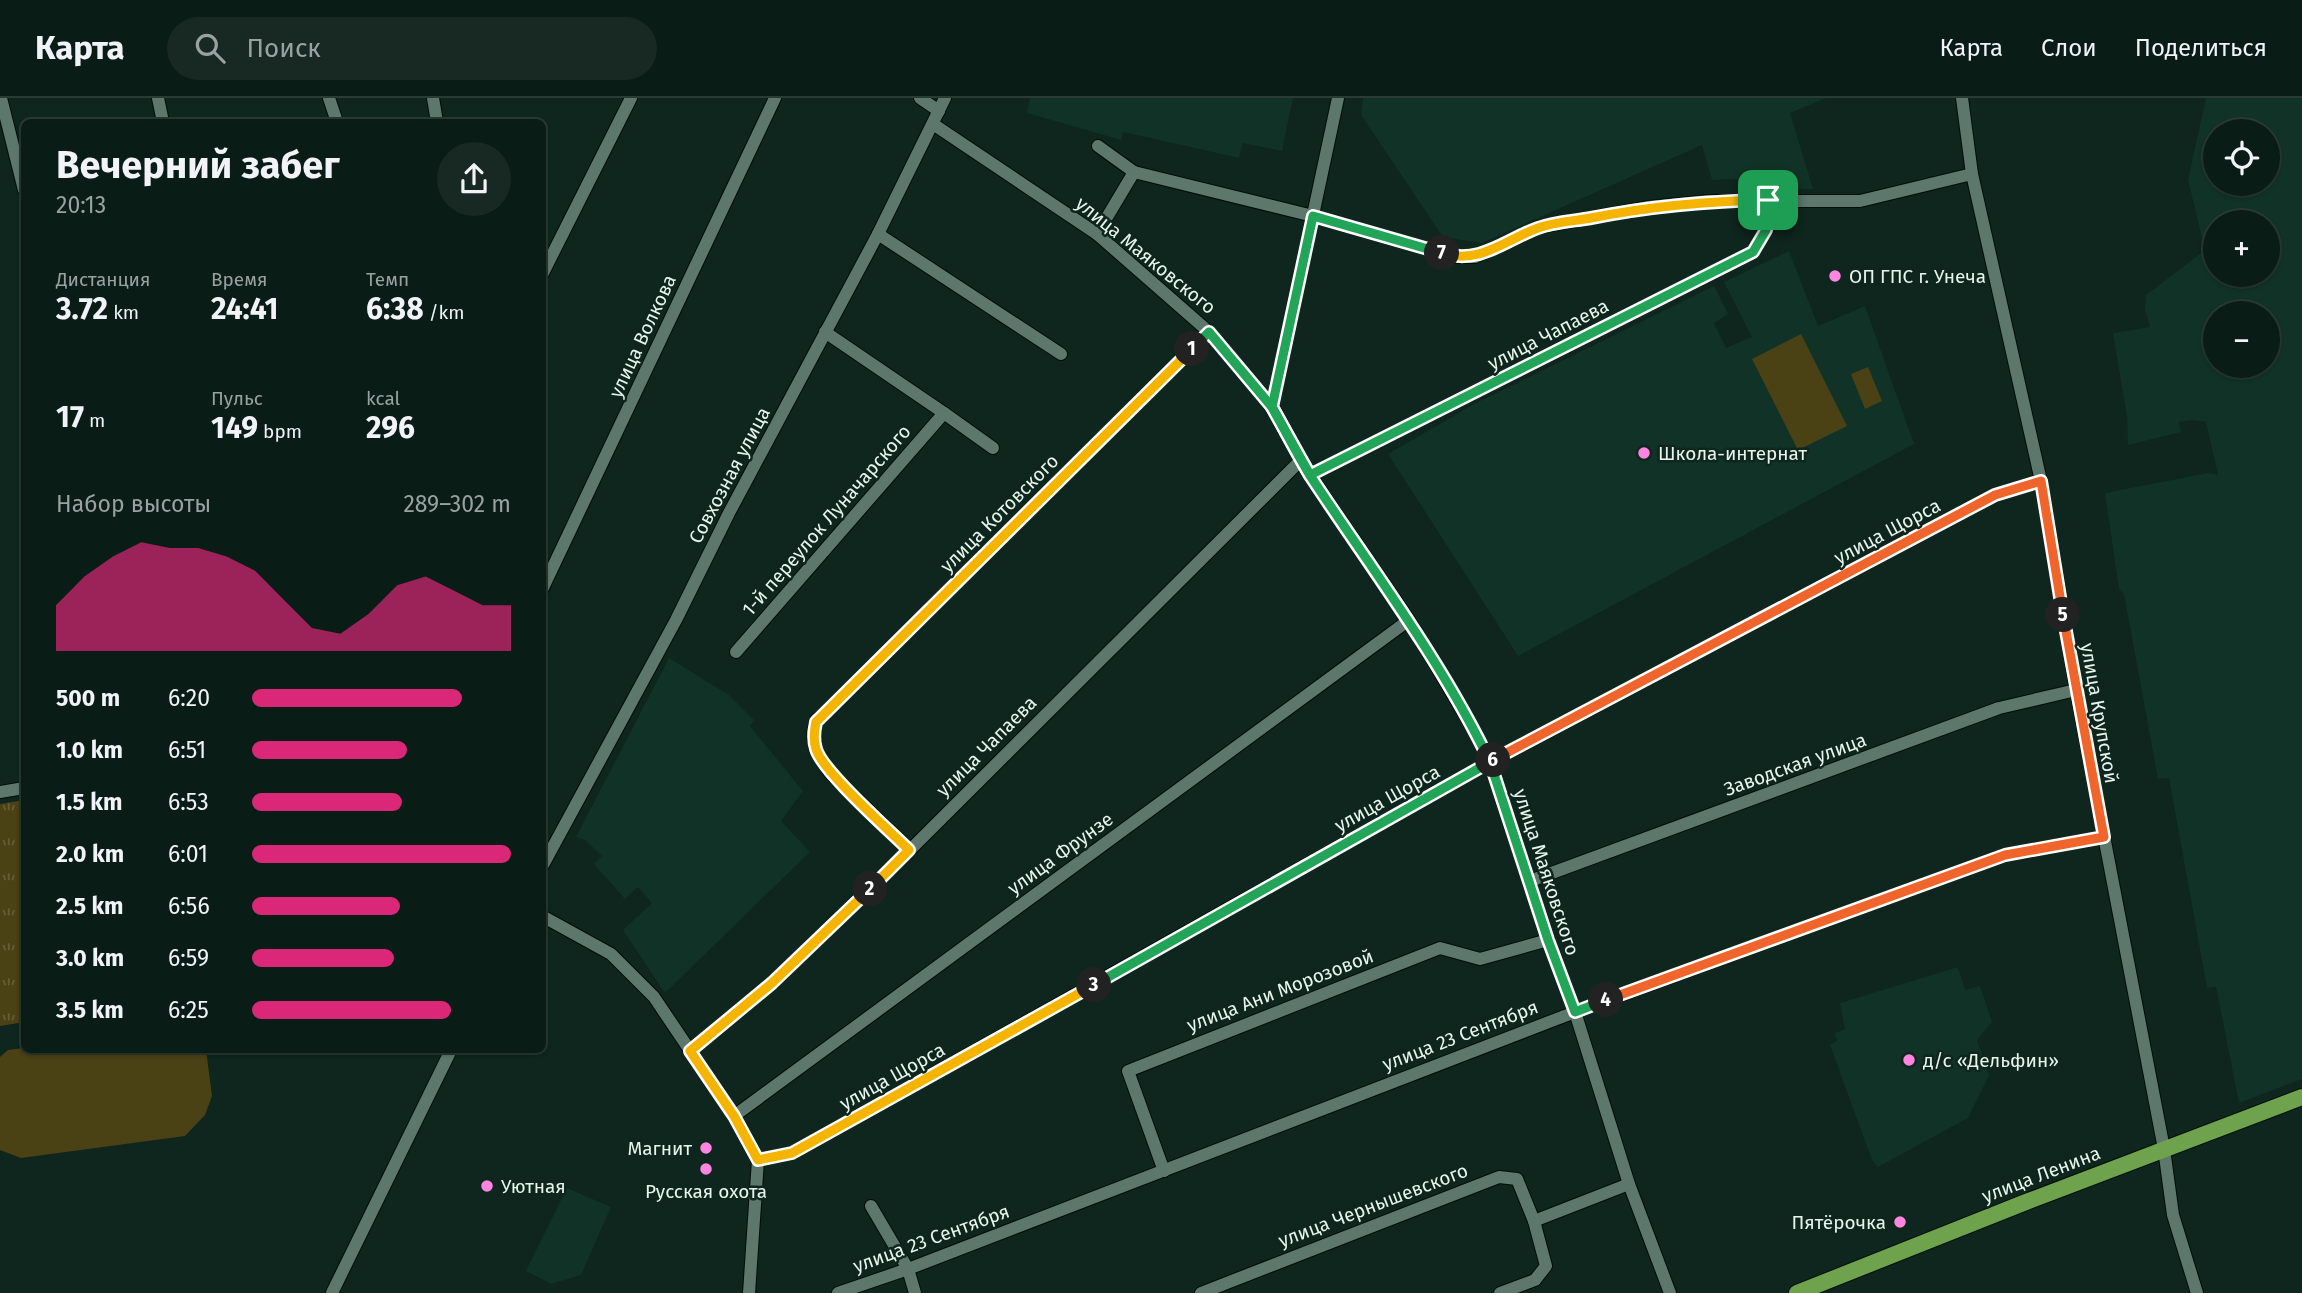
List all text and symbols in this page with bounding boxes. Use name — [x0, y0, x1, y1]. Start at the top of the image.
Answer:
search box — [167, 17, 657, 80]
text: Карта — [35, 28, 125, 68]
icon: search — [191, 29, 229, 67]
text: Поиск — [247, 33, 321, 64]
text: Карта — [1939, 34, 2003, 62]
text: Слои — [2041, 34, 2097, 62]
text: Поделиться — [2135, 34, 2267, 62]
map controls — [2203, 119, 2280, 378]
button: locate — [2203, 119, 2280, 196]
text: Вечерний забег — [56, 142, 340, 188]
button: share — [437, 142, 511, 216]
pin — [1738, 170, 1798, 230]
icon: arrive — [1749, 181, 1787, 219]
text: 20:13 — [56, 191, 106, 219]
street label: улица Маяковского — [1071, 192, 1220, 319]
button: + — [2203, 210, 2280, 287]
pin: 7 — [1424, 236, 1460, 270]
text: 7 — [1437, 241, 1446, 264]
place label: ОП ГПС г. Унеча — [1849, 265, 1986, 288]
text: Дистанция — [56, 268, 151, 291]
text: Время — [211, 268, 267, 291]
text: Темп — [366, 268, 409, 291]
marker: ОП ГПС г. Унеча — [1827, 268, 1843, 284]
street label: улица Волкова — [604, 271, 681, 401]
text: 3.72 — [56, 291, 108, 327]
text: 24:41 — [211, 291, 278, 327]
text: 6:38 — [366, 291, 424, 327]
street label: улица Чапаева — [1484, 294, 1613, 375]
text: km — [108, 301, 139, 324]
text: /km — [424, 301, 465, 324]
button: − — [2203, 301, 2280, 378]
pin: 1 — [1174, 331, 1210, 366]
text: 1 — [1187, 337, 1196, 360]
text: Пульс — [211, 387, 263, 410]
text: kcal — [366, 387, 400, 410]
text: 17 — [56, 399, 84, 435]
street label: Совхозная улица — [684, 403, 775, 547]
text: m — [84, 409, 105, 432]
text: 149 — [211, 410, 258, 446]
text: 296 — [366, 410, 415, 446]
text: bpm — [258, 420, 302, 443]
street label: 1-й переулок Луначарского — [737, 420, 916, 621]
place label: Школа-интернат — [1658, 442, 1808, 465]
marker: Школа-интернат — [1636, 445, 1652, 461]
street label: улица Котовского — [935, 449, 1063, 577]
text: Набор высоты — [56, 490, 211, 518]
text: 289–302 m — [403, 490, 511, 518]
street label: улица Щорса — [1830, 494, 1944, 569]
pin: 5 — [2046, 598, 2080, 632]
text: 5 — [2057, 603, 2068, 626]
street label: улица Крупской — [2076, 641, 2123, 785]
text: 500 m — [56, 684, 120, 712]
text: 6:20 — [168, 684, 210, 712]
street label: улица Чапаева — [931, 691, 1041, 801]
street label: Заводская улица — [1721, 728, 1869, 801]
text: 1.0 km — [56, 736, 123, 764]
text: 6:51 — [168, 736, 206, 764]
pin: 6 — [1476, 742, 1510, 778]
text: 6 — [1487, 748, 1498, 771]
street label: улица Щорса — [1330, 760, 1444, 837]
street label: улица Маяковского — [1509, 786, 1584, 958]
text: 1.5 km — [56, 788, 122, 816]
text: 6:53 — [168, 788, 209, 816]
street label: улица Фрунзе — [1003, 807, 1118, 899]
text: 2.0 km — [56, 840, 124, 868]
text: 6:01 — [168, 840, 208, 868]
pin: 2 — [852, 872, 888, 906]
text: 2 — [865, 877, 874, 900]
text: 2.5 km — [56, 892, 124, 920]
text: 6:56 — [168, 892, 210, 920]
text: 3.0 km — [56, 944, 124, 972]
text: 6:59 — [168, 944, 209, 972]
street label: улица Ани Морозовой — [1184, 944, 1377, 1037]
pin: 3 — [1076, 968, 1112, 1002]
text: 3 — [1089, 973, 1098, 996]
pin: 4 — [1588, 982, 1624, 1018]
text: 4 — [1600, 988, 1611, 1011]
street label: улица 23 Сентября — [1379, 995, 1541, 1076]
text: 3.5 km — [56, 996, 124, 1024]
text: 6:25 — [168, 996, 209, 1024]
street label: улица Щорса — [835, 1038, 949, 1115]
place label: д/с «Дельфин» — [1923, 1049, 2059, 1072]
marker: д/с «Дельфин» — [1901, 1052, 1917, 1068]
place label: Магнит — [627, 1137, 692, 1160]
marker: Магнит — [698, 1140, 714, 1156]
street label: улица Ленина — [1979, 1141, 2104, 1208]
street label: улица Чернышевского — [1275, 1159, 1471, 1252]
marker: Русская охота — [698, 1161, 714, 1177]
place label: Уютная — [501, 1175, 566, 1198]
marker: Уютная — [479, 1178, 495, 1194]
place label: Русская охота — [645, 1180, 767, 1203]
street label: улица 23 Сентября — [850, 1199, 1013, 1277]
place label: Пятёрочка — [1791, 1211, 1886, 1234]
marker: Пятёрочка — [1892, 1214, 1908, 1230]

